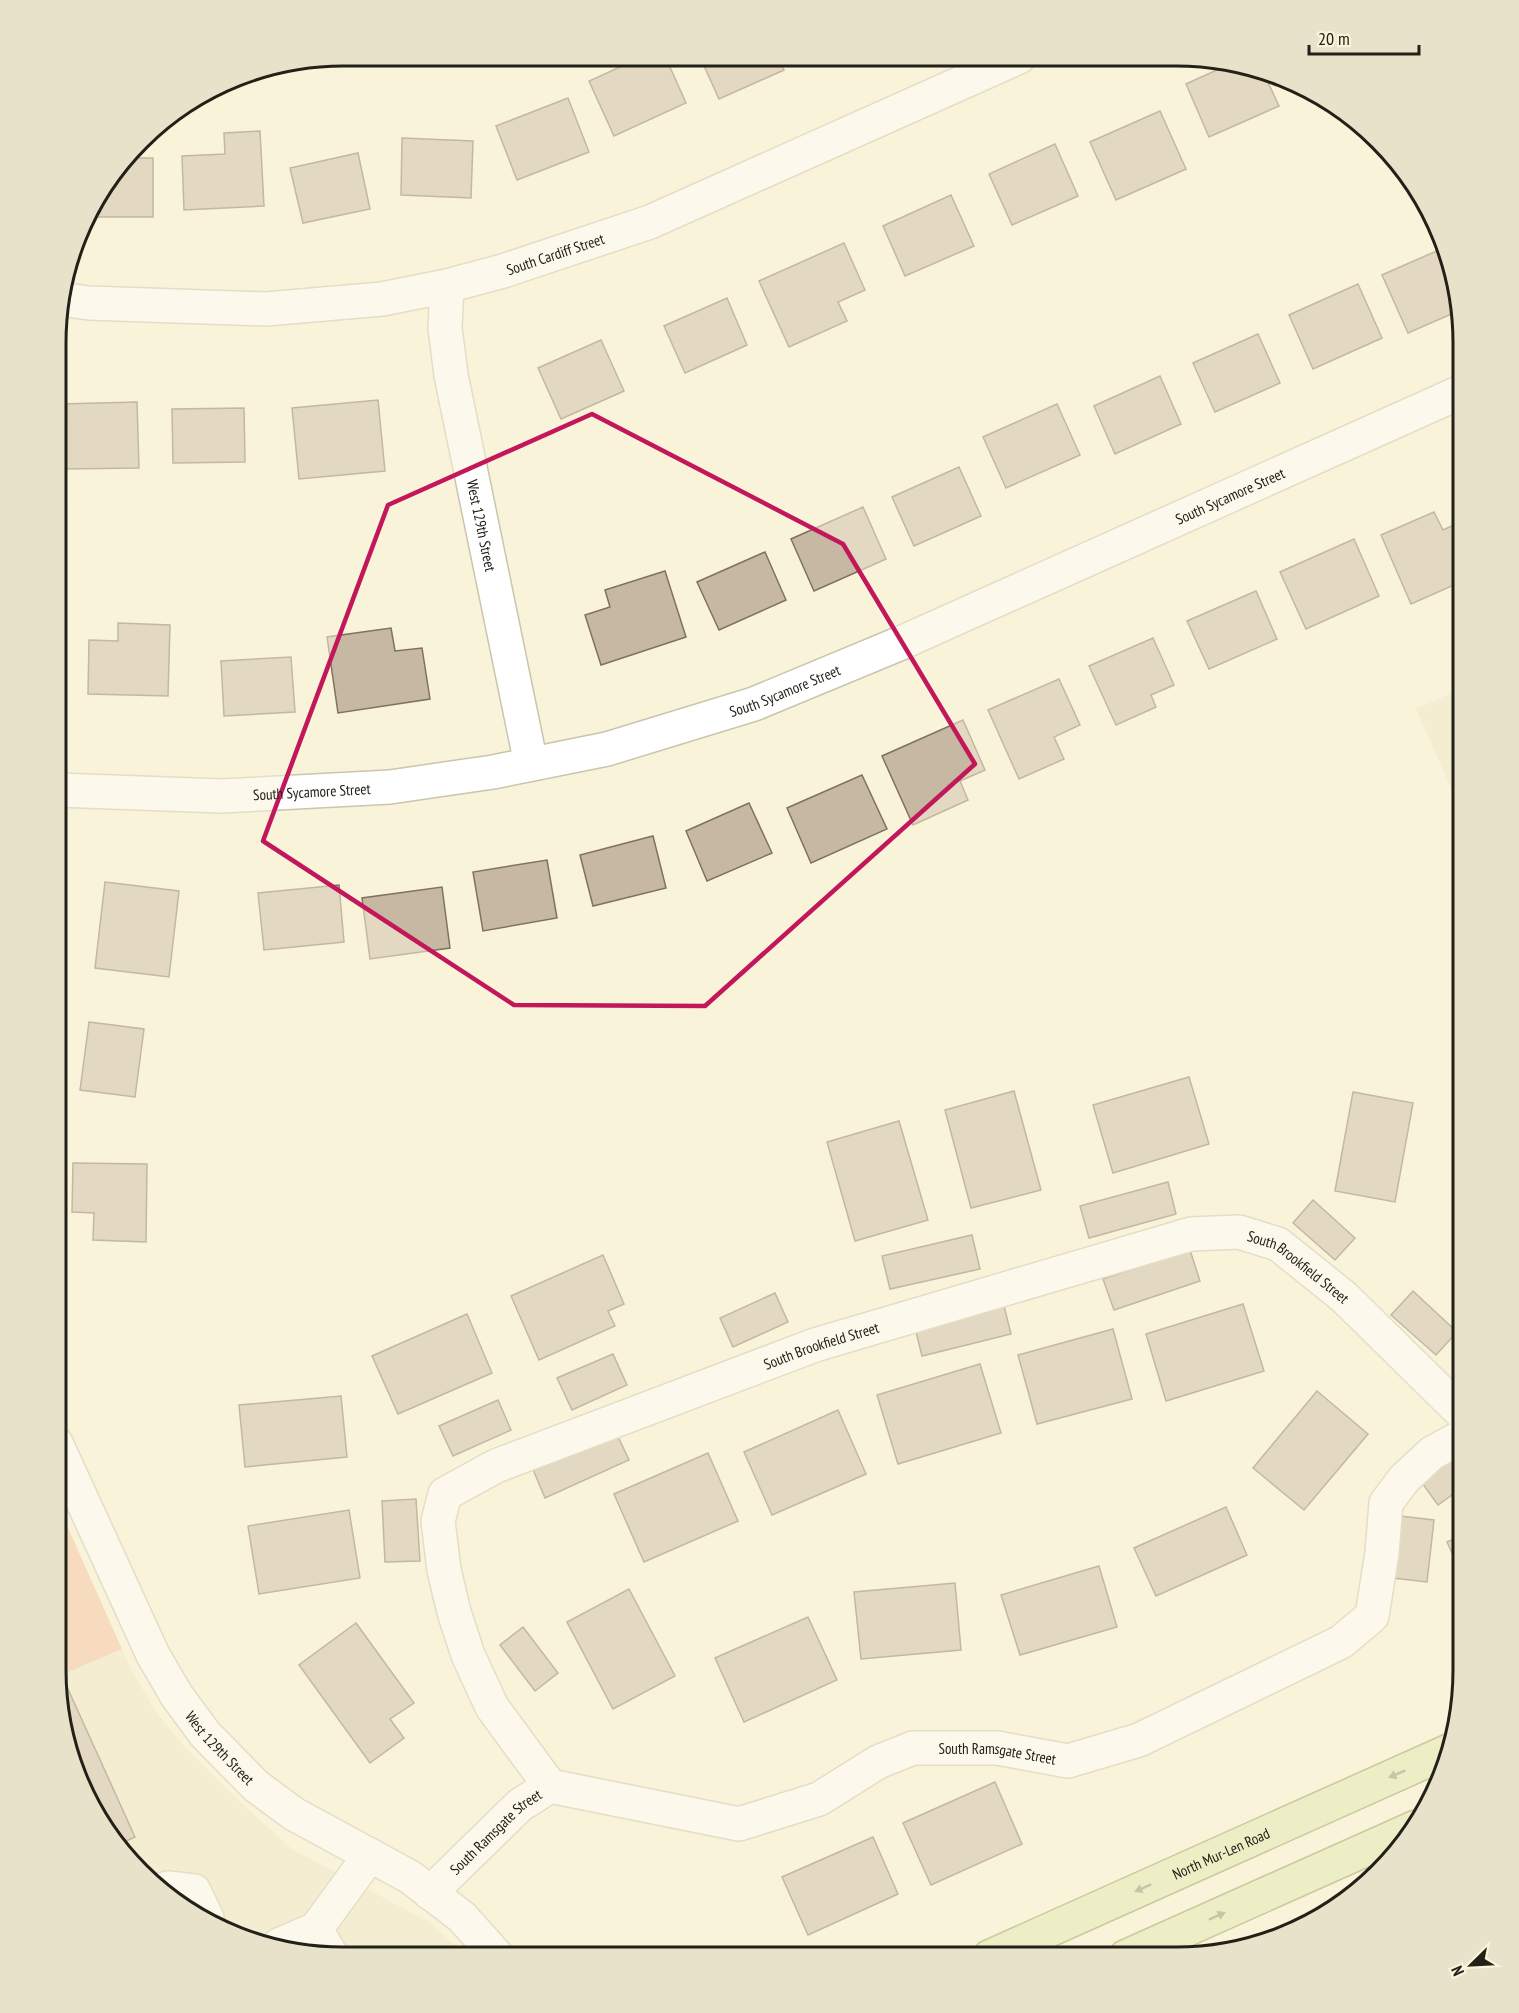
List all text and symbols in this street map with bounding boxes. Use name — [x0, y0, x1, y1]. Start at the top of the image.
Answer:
scale bar — [1309, 18, 1418, 56]
text: 20 m — [1318, 27, 1350, 50]
street label: South Cardiff Street — [504, 228, 606, 279]
street label: South Sycamore Street — [1172, 463, 1287, 528]
street label: West 129th Street — [463, 478, 501, 573]
street label: South Sycamore Street — [727, 660, 843, 720]
street label: South Sycamore Street — [253, 779, 371, 804]
street label: South Brookfield Street — [1245, 1226, 1354, 1307]
street label: South Brookfield Street — [761, 1317, 881, 1373]
street label: West 129th Street — [182, 1707, 259, 1788]
street label: South Ramsgate Street — [938, 1738, 1058, 1768]
one-way arrow — [1389, 1770, 1406, 1779]
street label: South Ramsgate Street — [445, 1784, 545, 1878]
street label: North Mur-Len Road — [1169, 1823, 1272, 1883]
one-way arrow — [1134, 1884, 1151, 1893]
one-way arrow — [1209, 1912, 1226, 1921]
north arrow — [1441, 1935, 1501, 1995]
text: N — [1446, 1963, 1468, 1979]

